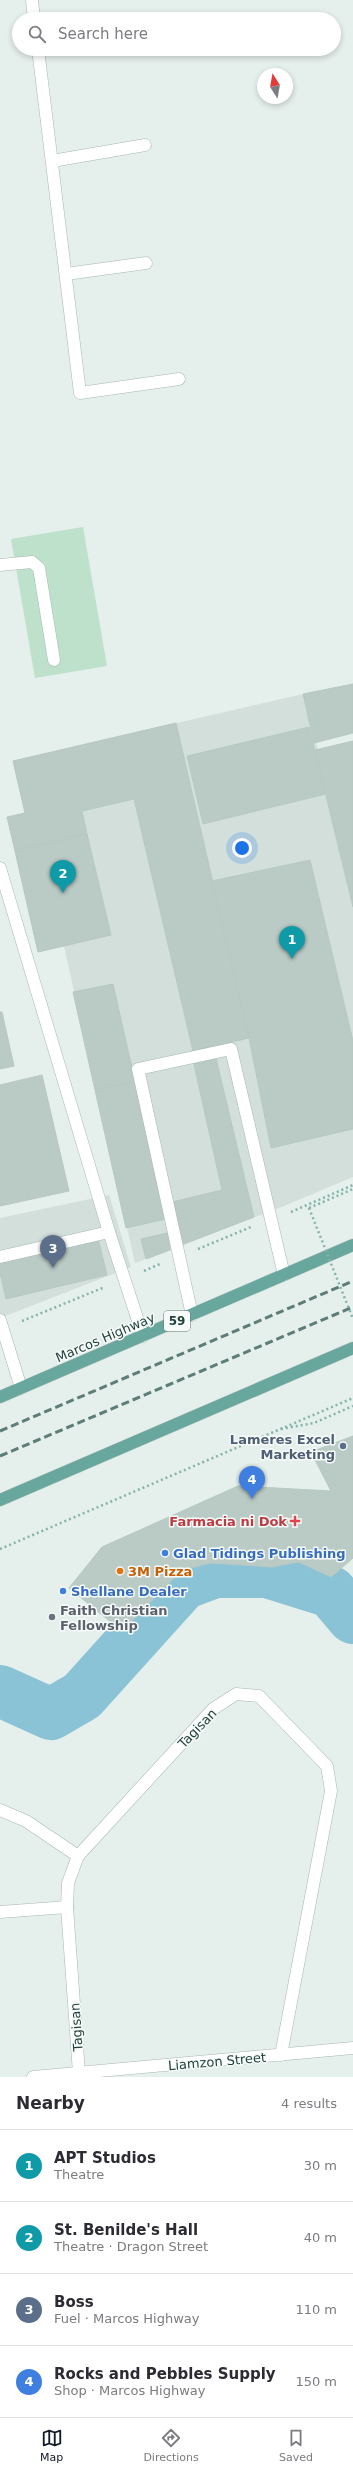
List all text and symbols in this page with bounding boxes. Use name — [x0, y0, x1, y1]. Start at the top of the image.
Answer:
search box — [12, 12, 341, 56]
icon: search — [26, 23, 48, 45]
text: Search here — [58, 25, 148, 43]
north arrow — [257, 68, 293, 104]
your location — [232, 838, 252, 858]
pin: 2 — [50, 860, 76, 893]
pin: 1 — [279, 926, 305, 959]
pin: 3 — [40, 1235, 66, 1268]
street label: Marcos Highway — [53, 1310, 157, 1365]
road number: 59 — [164, 1311, 190, 1331]
place label: Lameres Excel Marketing — [230, 1432, 335, 1462]
marker: Lameres Excel Marketing — [338, 1441, 348, 1451]
pin: 4 — [239, 1466, 265, 1499]
place label: Farmacia ni Dok — [169, 1514, 287, 1529]
marker: Farmacia ni Dok — [290, 1516, 300, 1526]
place label: Glad Tidings Publishing — [173, 1546, 346, 1561]
marker: Glad Tidings Publishing — [160, 1548, 170, 1558]
place label: 3M Pizza — [128, 1564, 192, 1579]
marker: 3M Pizza — [115, 1566, 125, 1576]
place label: Shellane Dealer — [71, 1584, 187, 1599]
marker: Shellane Dealer — [58, 1586, 68, 1596]
place label: Faith Christian Fellowship — [60, 1603, 167, 1633]
marker: Faith Christian Fellowship — [47, 1612, 57, 1622]
street label: Tagisan — [174, 1706, 220, 1752]
street label: Tagisan — [67, 2002, 86, 2053]
street label: Liamzon Street — [168, 2050, 267, 2073]
text: Nearby — [16, 2093, 85, 2113]
text: 4 results — [281, 2096, 337, 2111]
text: APT Studios — [54, 2149, 156, 2167]
text: 1 — [24, 2158, 34, 2173]
text: 30 m — [304, 2158, 337, 2173]
text: Theatre — [54, 2167, 104, 2182]
text: St. Benilde's Hall — [54, 2221, 198, 2239]
text: 2 — [24, 2230, 34, 2245]
text: 40 m — [304, 2230, 337, 2245]
text: Theatre · Dragon Street — [54, 2239, 208, 2254]
text: Boss — [54, 2293, 94, 2311]
text: 3 — [24, 2302, 34, 2317]
text: 110 m — [295, 2302, 337, 2317]
text: Fuel · Marcos Highway — [54, 2311, 199, 2326]
text: Rocks and Pebbles Supply — [54, 2365, 276, 2383]
text: 4 — [24, 2374, 34, 2389]
text: 150 m — [295, 2374, 337, 2389]
text: Shop · Marcos Highway — [54, 2383, 206, 2398]
tab: Map — [40, 2427, 63, 2464]
tab: Directions — [143, 2427, 199, 2464]
tab: Saved — [279, 2427, 313, 2464]

